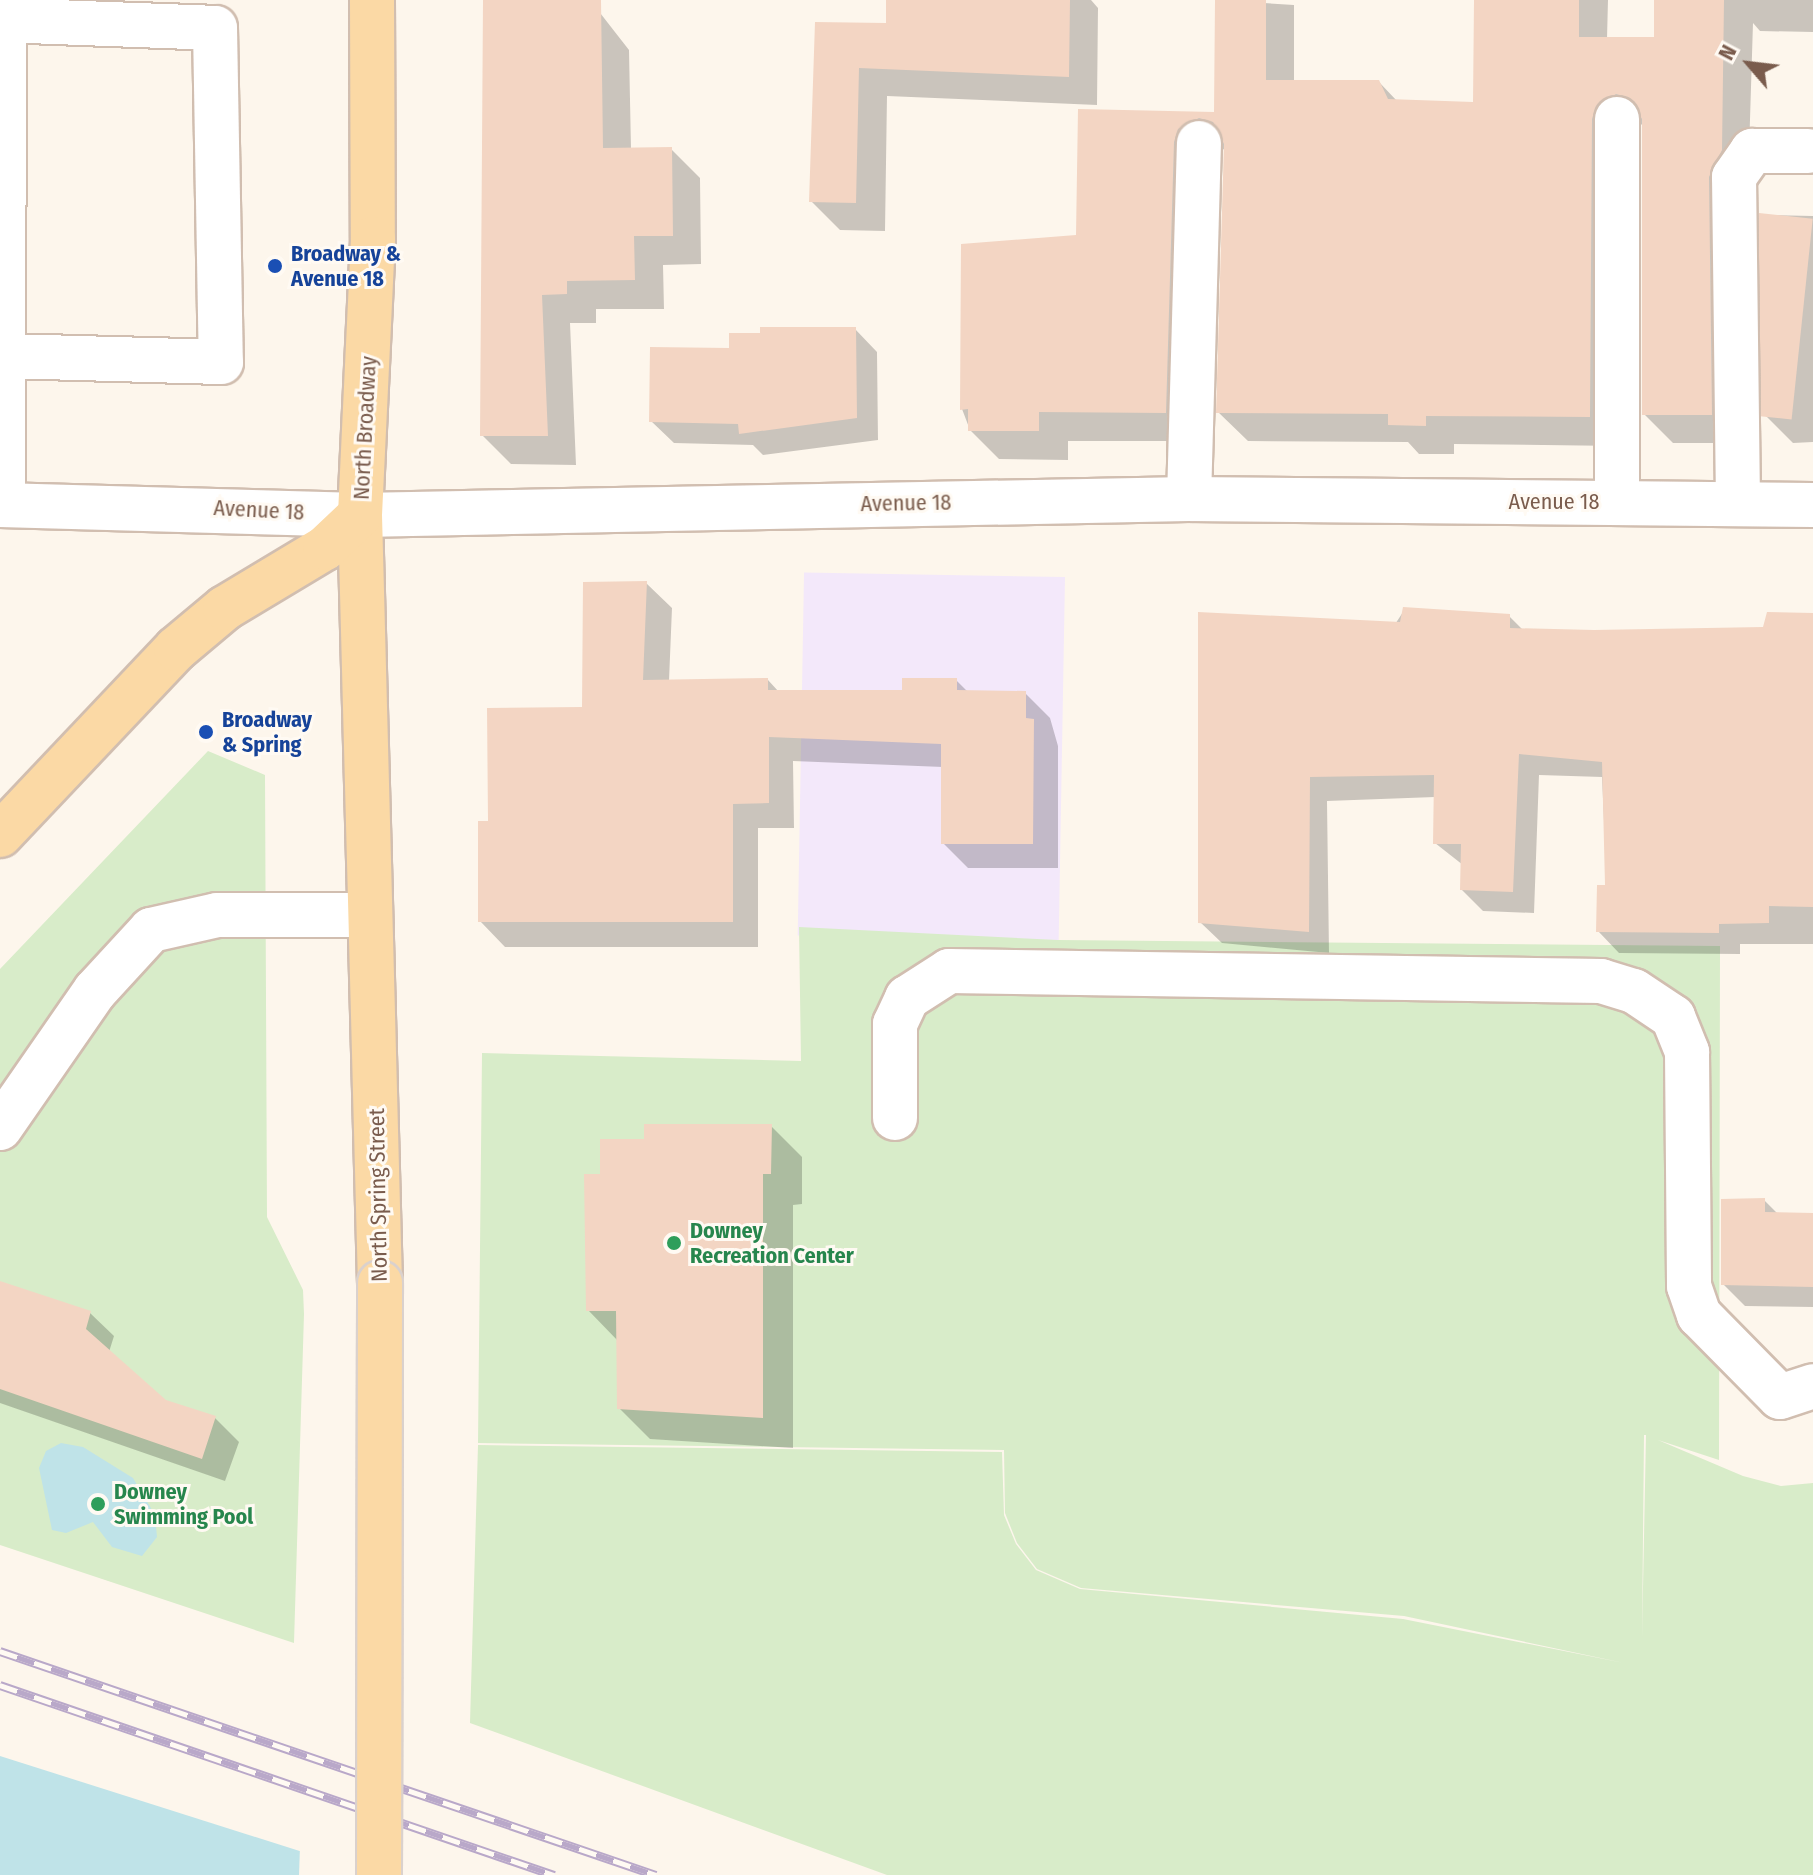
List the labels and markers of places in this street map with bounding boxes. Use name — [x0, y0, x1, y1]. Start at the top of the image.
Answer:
place label: Broadway & Avenue 18 — [291, 240, 401, 292]
marker: Broadway & Avenue 18 — [266, 257, 284, 275]
place label: Broadway & Spring — [222, 706, 312, 758]
marker: Broadway & Spring — [197, 723, 215, 741]
place label: Downey Recreation Center — [690, 1217, 854, 1268]
marker: Downey Recreation Center — [665, 1234, 683, 1252]
place label: Downey Swimming Pool — [114, 1478, 253, 1530]
marker: Downey Swimming Pool — [89, 1495, 107, 1513]

